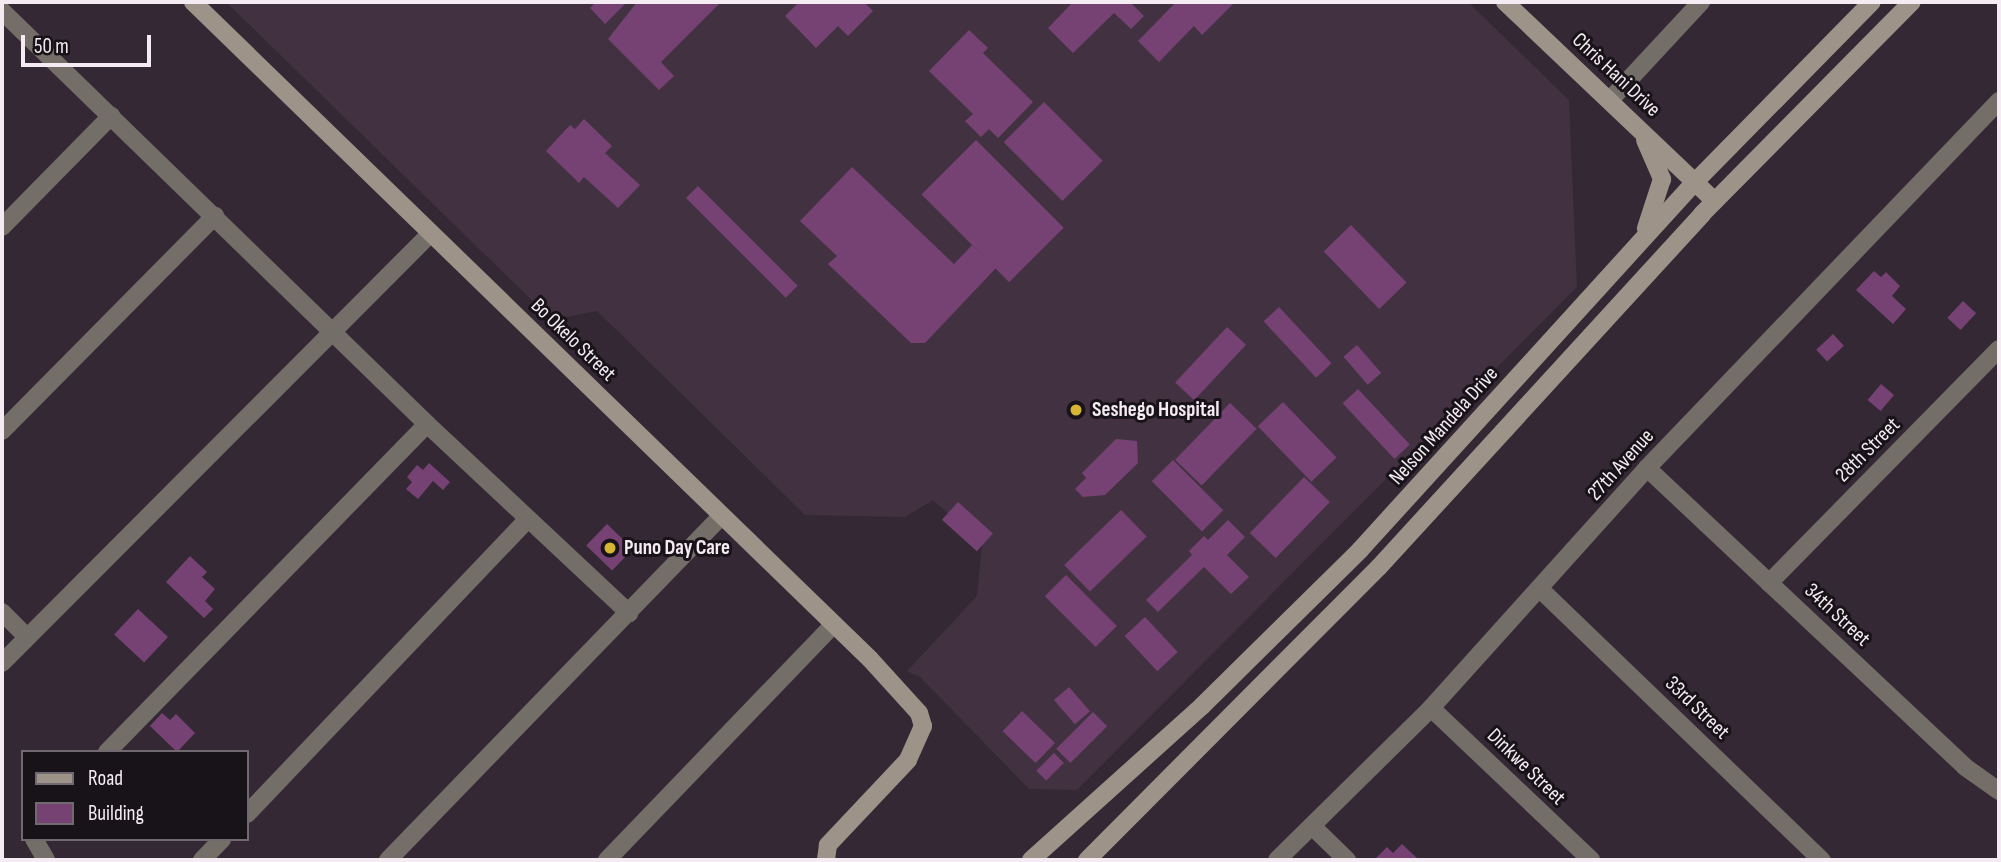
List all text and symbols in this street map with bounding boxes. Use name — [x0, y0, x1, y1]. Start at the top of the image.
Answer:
scale bar — [24, 21, 154, 65]
street label: Chris Hani Drive — [1567, 28, 1665, 122]
text: 50 m — [34, 34, 69, 59]
street label: Bo Okelo Street — [525, 293, 621, 387]
street label: Nelson Mandela Drive — [1384, 362, 1504, 490]
place label: Seshego Hospital — [1092, 397, 1219, 423]
marker: Seshego Hospital — [1066, 400, 1086, 420]
street label: 28th Street — [1830, 412, 1906, 488]
street label: 27th Avenue — [1582, 424, 1660, 506]
place label: Puno Day Care — [624, 535, 730, 561]
marker: Puno Day Care — [602, 540, 618, 556]
street label: 34th Street — [1799, 578, 1875, 652]
street label: 33rd Street — [1660, 671, 1734, 745]
street label: Dinkwe Street — [1482, 724, 1570, 810]
legend — [21, 750, 248, 841]
text: Road — [88, 766, 123, 791]
text: Building — [88, 801, 144, 826]

